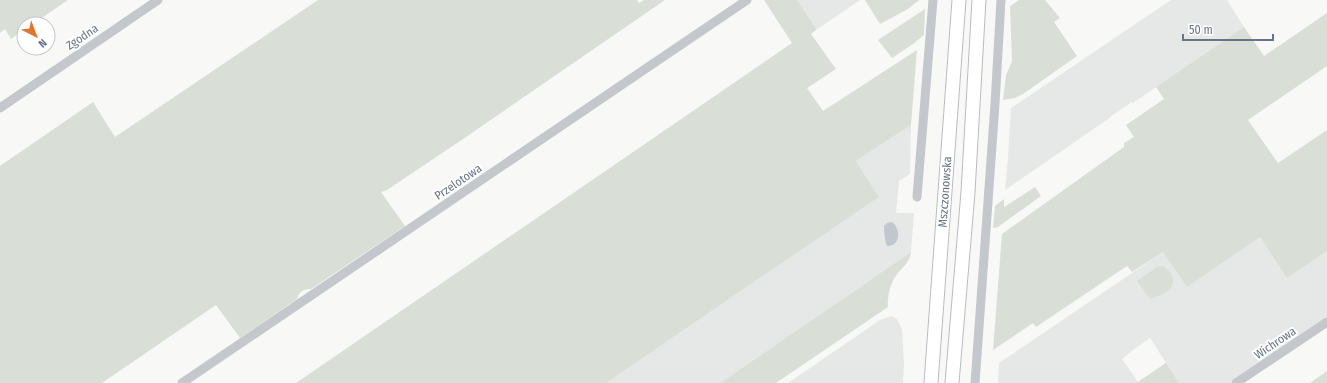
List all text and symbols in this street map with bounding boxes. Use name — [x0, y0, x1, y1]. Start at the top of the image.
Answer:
north arrow — [16, 16, 56, 56]
scale bar — [1183, 16, 1273, 42]
street label: Zgodna — [63, 21, 101, 53]
text: 50 m — [1189, 23, 1213, 37]
text: N — [36, 36, 49, 50]
street label: Mszczonowska — [936, 156, 954, 228]
street label: Przelotowa — [432, 161, 484, 203]
street label: Wichrowa — [1252, 324, 1299, 362]

